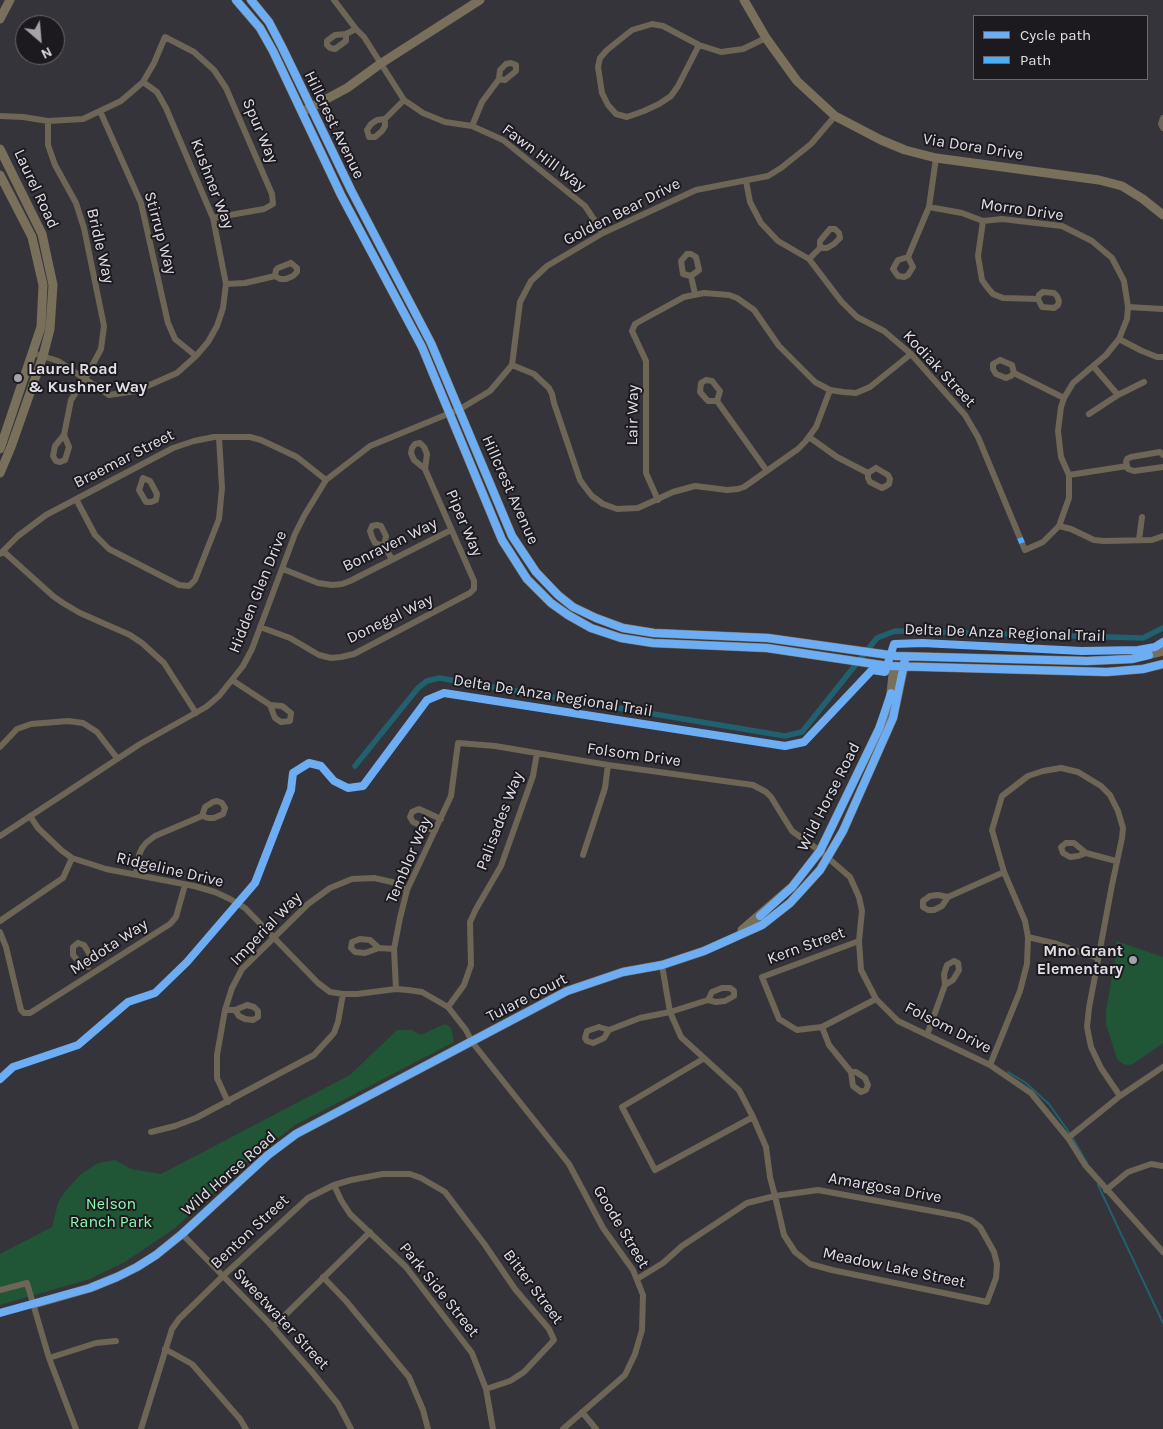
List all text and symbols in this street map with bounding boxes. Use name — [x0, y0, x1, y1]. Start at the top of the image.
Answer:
north arrow — [15, 15, 65, 65]
legend — [973, 15, 1148, 80]
text: Cycle path — [1020, 26, 1091, 44]
text: N — [38, 43, 55, 63]
text: Path — [1020, 51, 1051, 69]
street label: Hillcrest Avenue — [300, 68, 368, 182]
street label: Spur Way — [238, 96, 282, 166]
street label: Fawn Hill Way — [498, 120, 590, 196]
street label: Via Dora Drive — [921, 130, 1025, 164]
street label: Kushner Way — [186, 136, 238, 232]
street label: Laurel Road — [9, 146, 63, 232]
street label: Golden Bear Drive — [560, 174, 684, 250]
street label: Stirrup Way — [140, 190, 180, 276]
street label: Morro Drive — [979, 195, 1065, 225]
street label: Bridle Way — [82, 207, 118, 285]
street label: Kodiak Street — [898, 327, 980, 411]
place label: Laurel Road & Kushner Way — [28, 359, 147, 397]
marker: Laurel Road & Kushner Way — [12, 372, 24, 384]
street label: Lair Way — [623, 384, 643, 446]
street label: Braemar Street — [71, 425, 177, 493]
street label: Hillcrest Avenue — [477, 432, 543, 548]
street label: Piper Way — [441, 487, 487, 559]
street label: Bonraven Way — [340, 514, 440, 576]
street label: Hidden Glen Drive — [225, 528, 291, 656]
street label: Donegal Way — [344, 590, 436, 648]
street label: Delta De Anza Regional Trail — [904, 620, 1106, 646]
street label: Delta De Anza Regional Trail — [452, 671, 654, 721]
street label: Folsom Drive — [586, 739, 682, 771]
street label: Wild Horse Road — [793, 739, 865, 855]
street label: Palisades Way — [472, 769, 528, 873]
street label: Temblor Way — [382, 814, 436, 906]
street label: Ridgeline Drive — [114, 848, 226, 892]
street label: Imperial Way — [226, 888, 306, 970]
street label: Medota Way — [67, 915, 151, 979]
street label: Kern Street — [765, 923, 847, 969]
place label: Mno Grant Elementary — [1037, 941, 1123, 979]
marker: Mno Grant Elementary — [1127, 954, 1139, 966]
street label: Tulare Court — [484, 970, 570, 1026]
street label: Folsom Drive — [902, 998, 994, 1058]
street label: Wild Horse Road — [178, 1128, 280, 1220]
street label: Amargosa Drive — [827, 1169, 943, 1207]
street label: Goode Street — [589, 1182, 653, 1272]
street label: Benton Street — [207, 1191, 293, 1273]
park label: Nelson Ranch Park — [70, 1194, 152, 1232]
street label: Park Side Street — [395, 1239, 483, 1341]
street label: Meadow Lake Street — [821, 1243, 967, 1293]
street label: Bitter Street — [499, 1246, 567, 1328]
street label: Sweetwater Street — [229, 1264, 333, 1374]

